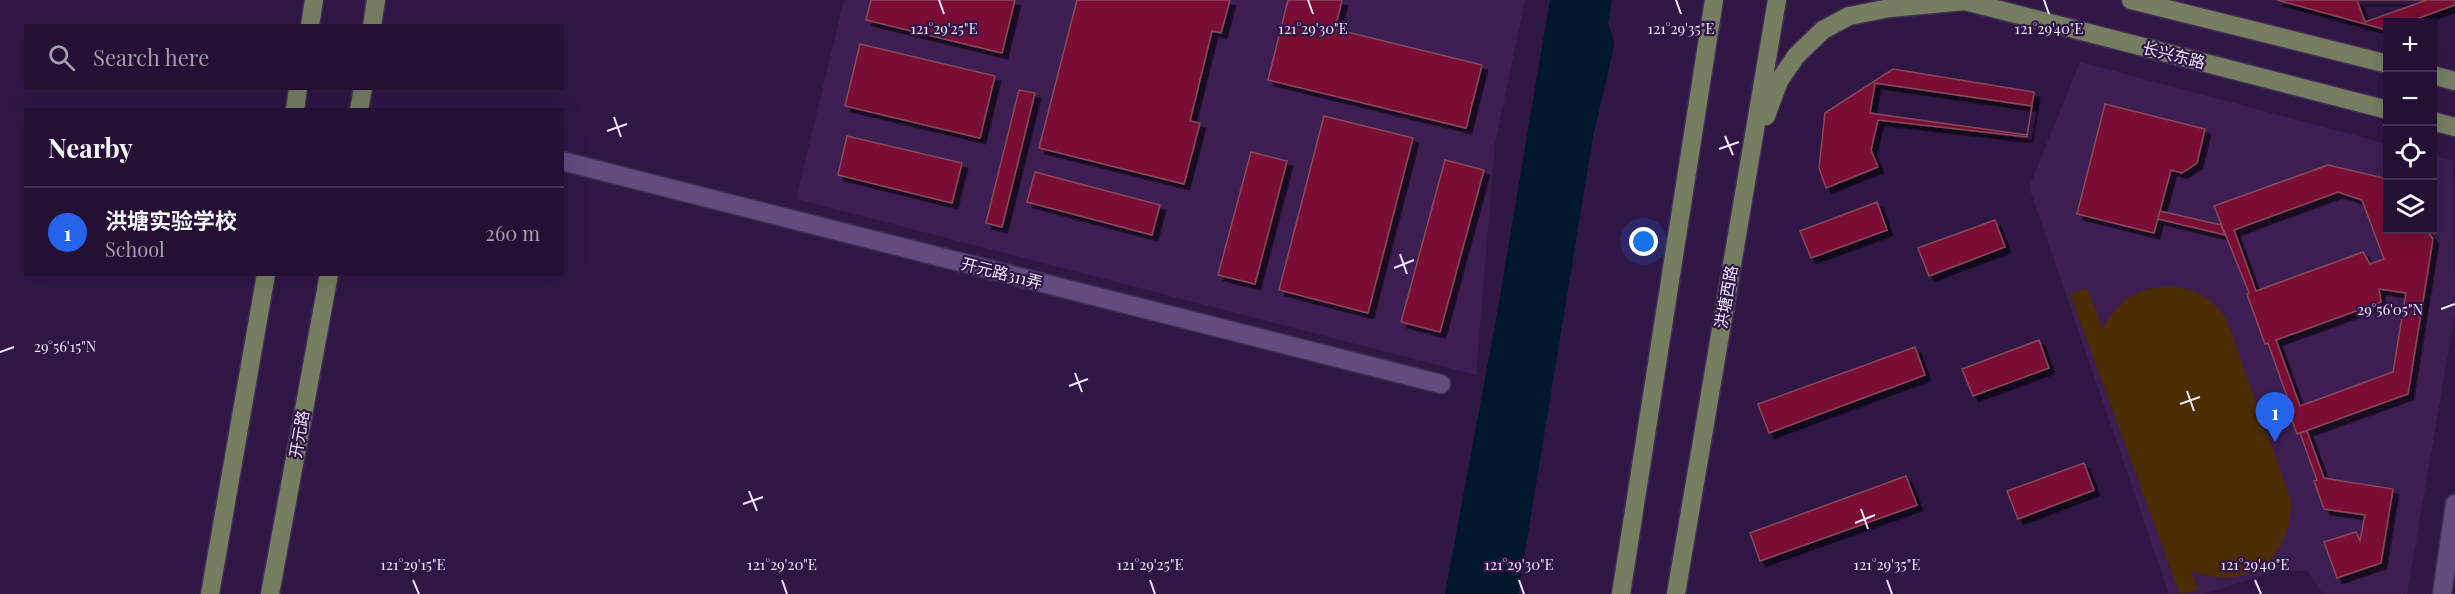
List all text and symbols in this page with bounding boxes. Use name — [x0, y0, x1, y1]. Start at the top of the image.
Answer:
text: 121°29'25"E — [910, 18, 978, 38]
text: 121°29'30"E — [1278, 18, 1348, 38]
text: 121°29'35"E — [1648, 18, 1714, 38]
text: 121°29'40"E — [2015, 18, 2083, 38]
map controls — [2383, 18, 2437, 234]
button: + — [2383, 18, 2437, 72]
search box — [24, 24, 564, 90]
street label: 长兴东路 — [2141, 37, 2208, 72]
icon: search — [45, 41, 78, 74]
text: Search here — [93, 42, 209, 72]
button: − — [2383, 72, 2437, 126]
button: locate — [2383, 126, 2437, 180]
text: Nearby — [48, 130, 133, 165]
button: layers — [2383, 180, 2437, 234]
text: 洪塘实验学校 — [105, 205, 237, 235]
text: 1 — [64, 219, 71, 246]
text: 260 m — [485, 219, 540, 246]
your location — [1629, 227, 1658, 256]
text: School — [105, 235, 165, 262]
street label: 开元路311弄 — [959, 252, 1045, 293]
street label: 洪塘西路 — [1710, 264, 1741, 330]
text: 29°56'05"N — [2357, 299, 2423, 319]
text: 29°56'15"N — [34, 336, 97, 356]
pin: 1 — [2256, 392, 2294, 442]
street label: 开元路 — [284, 408, 313, 459]
text: 121°29'15"E — [380, 554, 446, 574]
text: 121°29'20"E — [747, 554, 817, 574]
text: 121°29'25"E — [1116, 554, 1184, 574]
text: 121°29'30"E — [1484, 554, 1554, 574]
text: 121°29'35"E — [1854, 554, 1920, 574]
text: 121°29'40"E — [2221, 554, 2289, 574]

